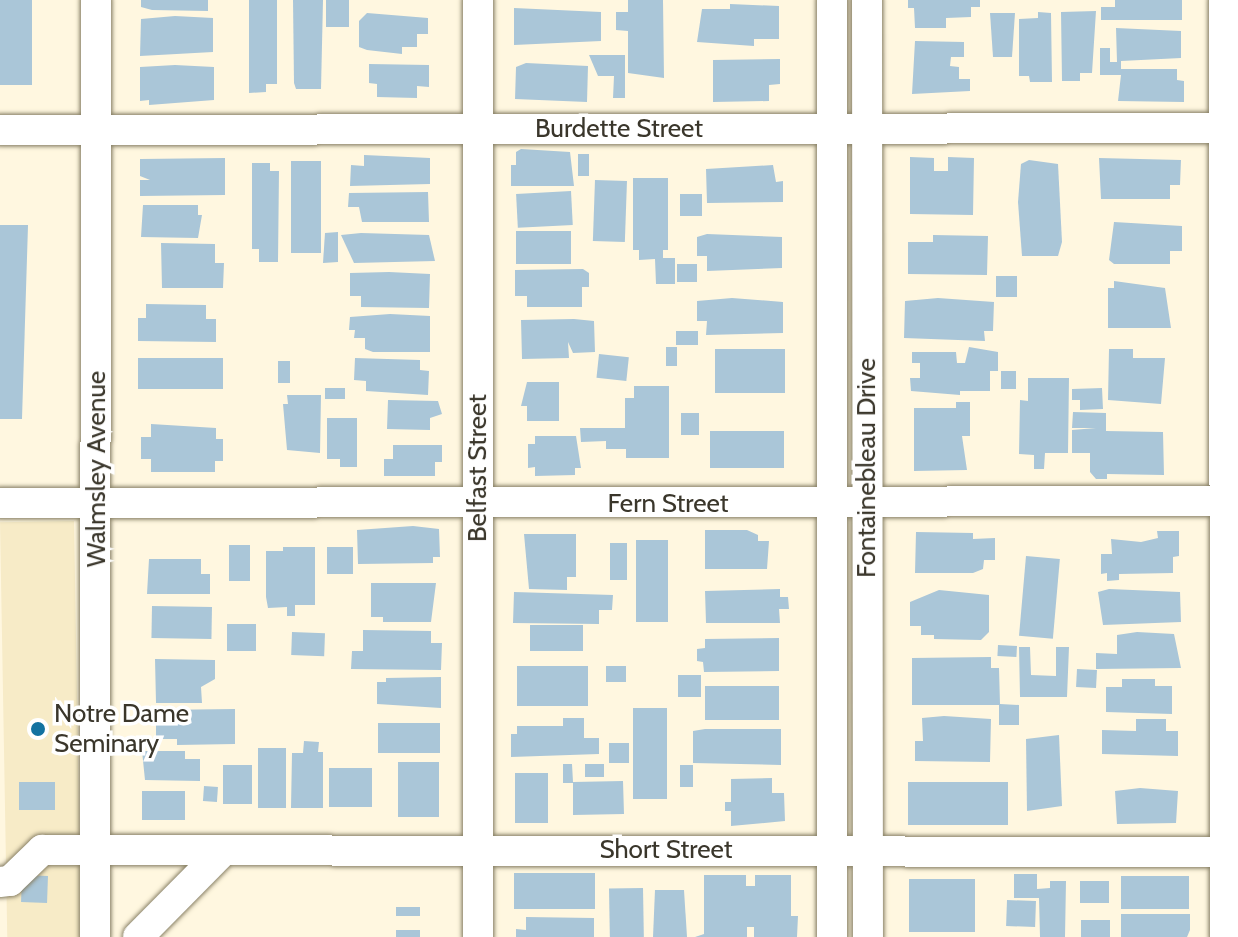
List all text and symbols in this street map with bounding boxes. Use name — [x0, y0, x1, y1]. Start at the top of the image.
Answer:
street label: Burdette Street — [535, 113, 703, 145]
street label: Fontainebleau Drive — [851, 358, 883, 578]
street label: Walmsley Avenue — [81, 371, 113, 567]
street label: Belfast Street — [462, 394, 494, 542]
street label: Fern Street — [607, 488, 729, 520]
place label: Notre Dame Seminary — [54, 698, 189, 760]
marker: Notre Dame Seminary — [29, 720, 47, 738]
street label: Short Street — [599, 834, 733, 866]

